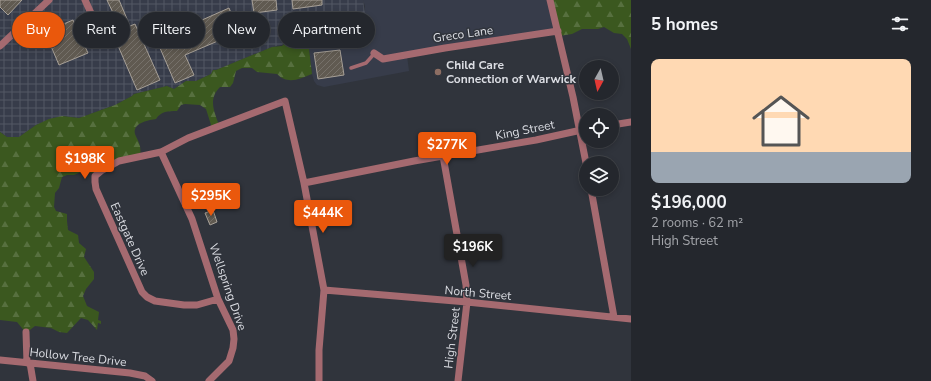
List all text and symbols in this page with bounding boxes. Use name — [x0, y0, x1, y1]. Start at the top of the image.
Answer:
chip: Buy — [12, 12, 65, 48]
chip: Rent — [73, 12, 130, 48]
chip: Filters — [138, 12, 205, 48]
chip: New — [213, 12, 270, 48]
chip: Apartment — [278, 12, 375, 48]
text: 5 homes — [651, 13, 718, 36]
icon: filters — [889, 13, 911, 35]
street label: Greco Lane — [432, 22, 494, 46]
place label: Child Care Connection of Warwick — [446, 57, 576, 87]
north arrow — [579, 60, 619, 100]
map controls — [579, 60, 619, 196]
marker: Child Care Connection of Warwick — [433, 67, 443, 77]
icon: home — [745, 85, 817, 157]
button: locate — [579, 108, 619, 148]
street label: King Street — [494, 116, 557, 144]
pin: $277K — [419, 132, 475, 166]
text: $277K — [427, 136, 467, 154]
pin: $198K — [57, 146, 113, 180]
text: $198K — [65, 150, 105, 168]
button: layers — [579, 156, 619, 196]
pin: $295K — [183, 183, 239, 217]
text: $295K — [191, 187, 231, 205]
text: $196,000 — [651, 191, 727, 214]
street label: Eastgate Drive — [107, 200, 153, 278]
pin: $444K — [295, 200, 351, 234]
text: $444K — [303, 204, 343, 222]
text: 2 rooms · 62 m² — [651, 214, 743, 232]
text: High Street — [651, 232, 718, 250]
pin: $196K — [445, 234, 501, 268]
text: $196K — [453, 238, 493, 256]
street label: Wellspring Drive — [206, 241, 250, 333]
street label: North Street — [444, 282, 513, 304]
street label: High Street — [440, 306, 464, 370]
street label: Hollow Tree Drive — [29, 344, 127, 370]

